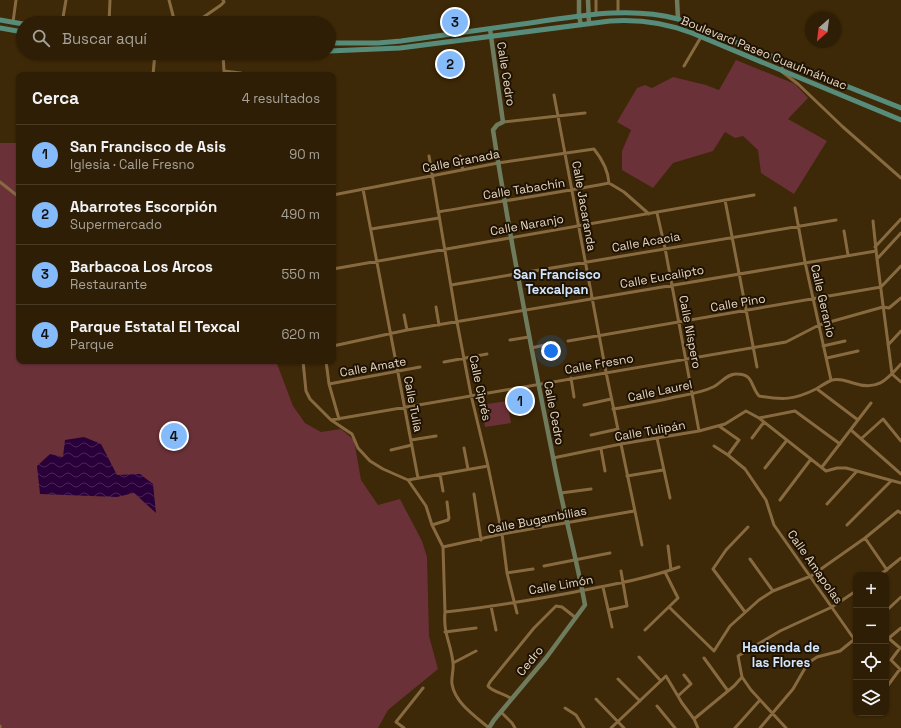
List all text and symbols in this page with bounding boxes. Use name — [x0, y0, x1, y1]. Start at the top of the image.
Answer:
pin: 3 — [442, 7, 468, 37]
street label: Boulevard Paseo Cuauhnáhuac — [679, 12, 849, 94]
north arrow — [805, 12, 841, 48]
search box — [16, 16, 336, 60]
icon: search — [30, 27, 52, 49]
text: Buscar aquí — [62, 29, 147, 48]
street label: Calle Cedro — [493, 41, 519, 107]
pin: 2 — [437, 49, 463, 79]
text: Cerca — [32, 87, 79, 109]
text: 4 resultados — [242, 90, 320, 107]
text: San Francisco de Asis — [70, 137, 226, 156]
text: 1 — [42, 146, 48, 163]
text: 90 m — [289, 146, 320, 163]
street label: Calle Granada — [421, 146, 501, 176]
text: Iglesia · Calle Fresno — [70, 156, 195, 173]
street label: Calle Jacaranda — [568, 160, 600, 253]
street label: Calle Tabachín — [482, 175, 566, 203]
text: Abarrotes Escorpión — [70, 197, 217, 216]
text: 2 — [41, 206, 49, 223]
text: 490 m — [281, 206, 320, 223]
street label: Calle Naranjo — [489, 211, 565, 239]
text: Supermercado — [70, 216, 162, 233]
street label: Calle Acacia — [611, 228, 681, 256]
text: Barbacoa Los Arcos — [70, 257, 213, 276]
street label: Calle Eucalipto — [619, 262, 705, 292]
street label: Calle Geranio — [807, 263, 839, 339]
text: 3 — [41, 266, 49, 283]
text: 550 m — [282, 266, 320, 283]
district label: San Francisco Texcalpan — [513, 266, 601, 298]
text: Restaurante — [70, 276, 147, 293]
street label: Calle Pino — [709, 290, 767, 316]
street label: Calle Níspero — [675, 294, 705, 370]
text: Parque Estatal El Texcal — [70, 317, 240, 336]
text: 4 — [41, 326, 49, 343]
text: 620 m — [281, 326, 320, 343]
text: Parque — [70, 336, 114, 353]
your location — [541, 341, 561, 361]
street label: Calle Fresno — [563, 350, 635, 378]
street label: Calle Amate — [338, 353, 408, 381]
street label: Calle Ciprés — [465, 354, 495, 422]
street label: Calle Tulia — [400, 375, 426, 433]
street label: Calle Laurel — [626, 376, 694, 406]
street label: Calle Cedro — [540, 380, 568, 446]
pin: 1 — [507, 386, 533, 416]
street label: Calle Tulipán — [613, 417, 687, 445]
pin: 4 — [161, 421, 187, 451]
street label: Calle Bugambilias — [486, 503, 588, 537]
street label: Calle Amapolas — [784, 527, 846, 607]
street label: Calle Limón — [527, 571, 595, 599]
map controls — [853, 572, 889, 716]
button: + — [853, 572, 889, 608]
button: − — [853, 608, 889, 644]
district label: Hacienda de las Flores — [742, 639, 820, 671]
street label: Cedro — [513, 643, 547, 679]
button: locate — [853, 644, 889, 680]
button: layers — [853, 680, 889, 716]

